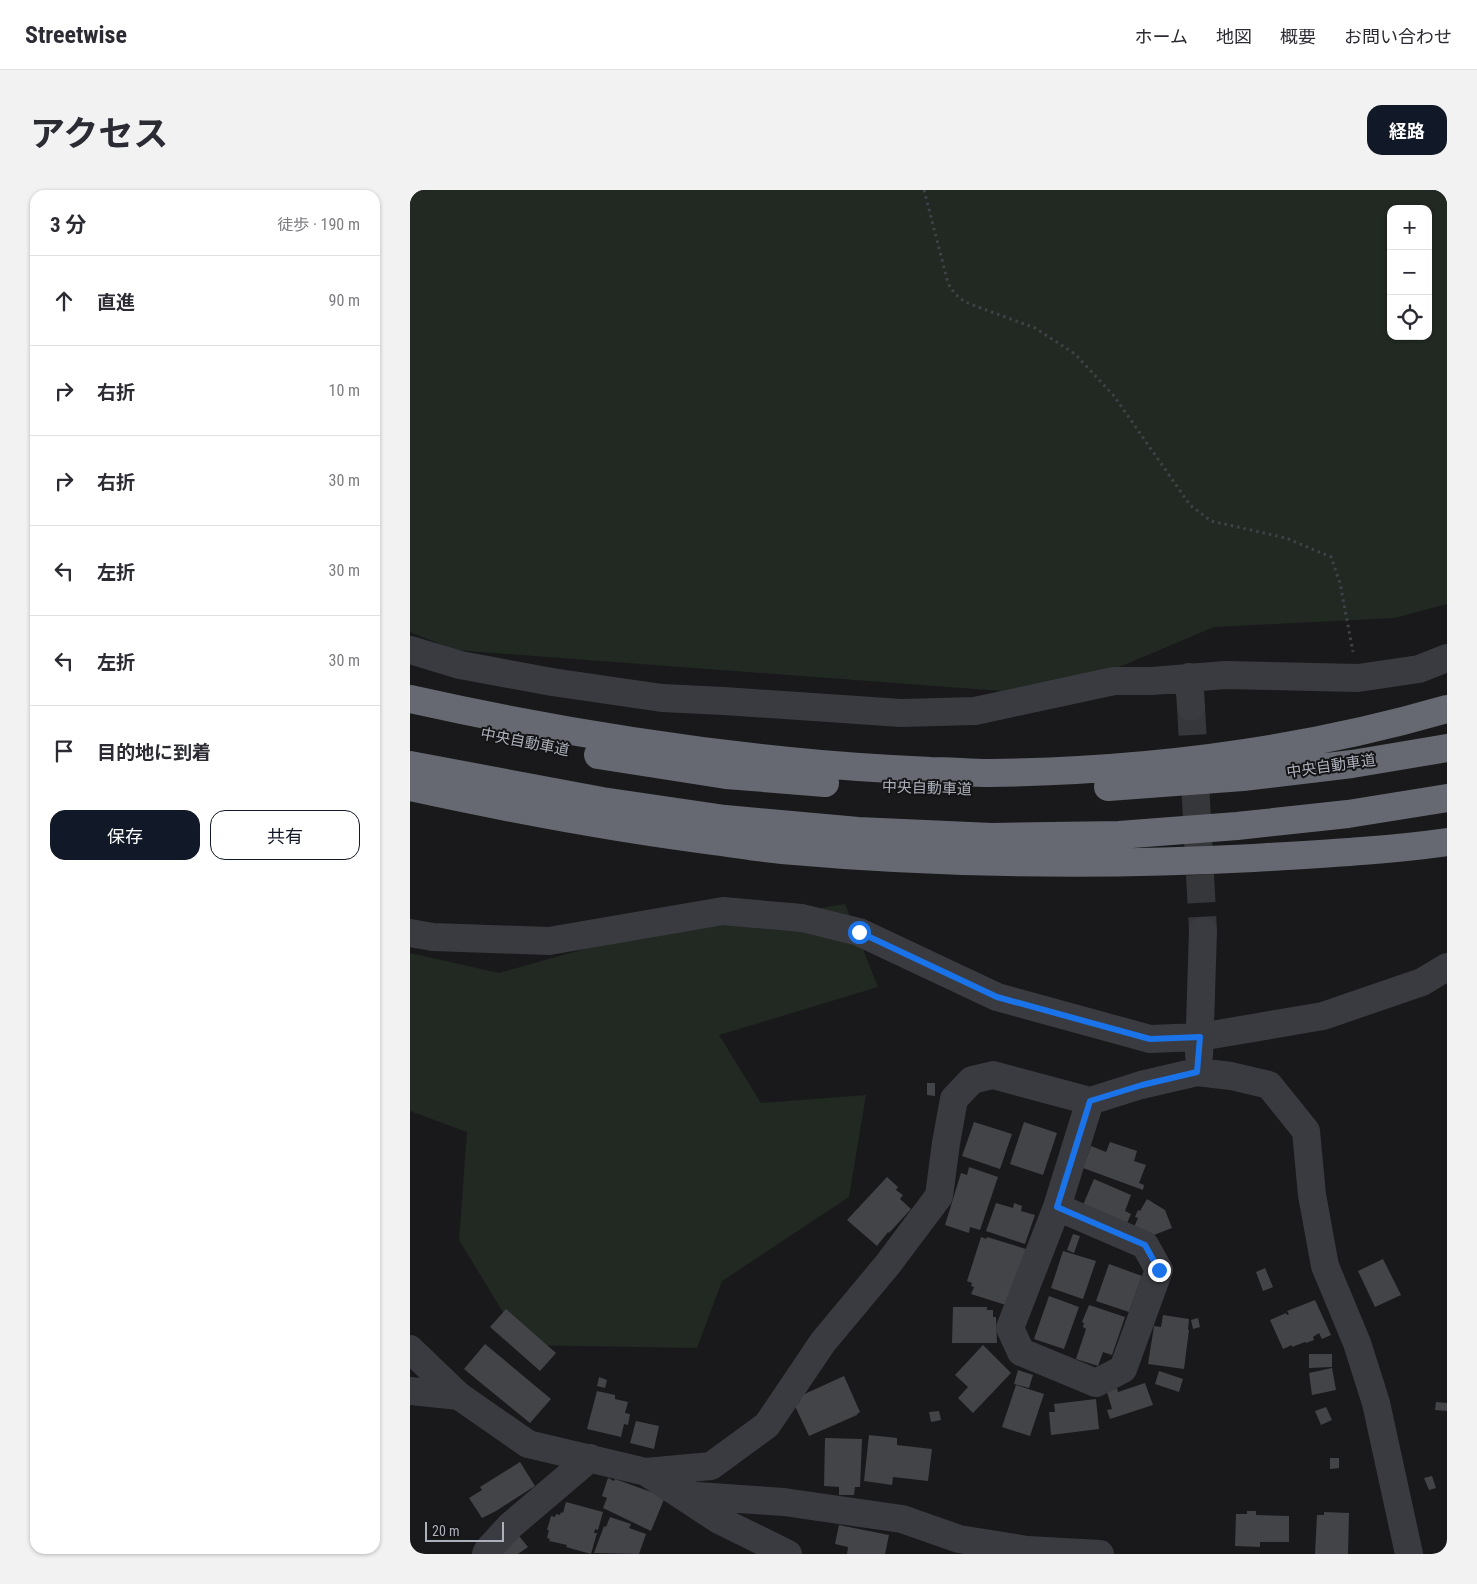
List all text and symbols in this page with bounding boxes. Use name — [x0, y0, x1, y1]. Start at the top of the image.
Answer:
text: Streetwise — [25, 21, 127, 49]
text: ホーム — [1135, 26, 1188, 47]
text: 地図 — [1216, 26, 1252, 47]
text: 概要 — [1280, 26, 1316, 47]
text: お問い合わせ — [1344, 26, 1452, 47]
button: 経路 — [1367, 105, 1447, 155]
text: アクセス — [30, 114, 168, 155]
map controls — [1387, 205, 1432, 340]
button: + — [1387, 205, 1432, 250]
text: 3 分 — [50, 213, 86, 237]
text: 徒歩 · 190 m — [277, 215, 360, 234]
button: − — [1387, 250, 1432, 295]
icon: ahead — [50, 287, 78, 315]
text: 直進 — [97, 291, 135, 314]
text: 90 m — [328, 291, 360, 310]
button: locate — [1387, 295, 1432, 340]
icon: right — [50, 377, 78, 405]
text: 右折 — [97, 381, 135, 404]
text: 10 m — [328, 381, 360, 400]
icon: right — [50, 467, 78, 495]
text: 右折 — [97, 471, 135, 494]
text: 30 m — [328, 471, 360, 490]
icon: left — [50, 557, 78, 585]
text: 左折 — [97, 561, 135, 584]
text: 30 m — [328, 561, 360, 580]
icon: left — [50, 647, 78, 675]
text: 左折 — [97, 651, 135, 674]
text: 30 m — [328, 651, 360, 670]
street label: 中央自動車道 — [479, 725, 571, 759]
icon: arrive — [50, 737, 78, 765]
text: 目的地に到着 — [97, 741, 211, 764]
street label: 中央自動車道 — [1285, 751, 1377, 781]
street label: 中央自動車道 — [882, 777, 972, 799]
button: 保存 — [50, 810, 200, 860]
button: 共有 — [210, 810, 360, 860]
route start — [848, 921, 871, 944]
route end — [1148, 1259, 1171, 1282]
scale bar — [425, 1519, 504, 1542]
text: 20 m — [432, 1523, 460, 1539]

